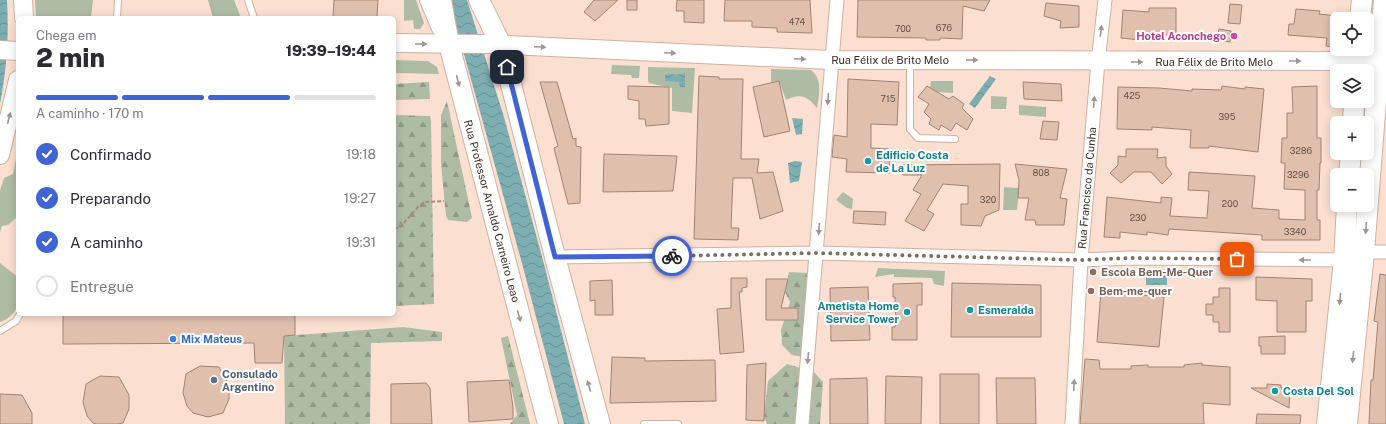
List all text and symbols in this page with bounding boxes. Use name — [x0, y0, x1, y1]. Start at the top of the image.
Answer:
map controls — [1330, 12, 1374, 212]
button: locate — [1330, 12, 1374, 56]
house number: 474 — [789, 16, 806, 27]
house number: 676 — [936, 22, 953, 33]
house number: 700 — [895, 23, 912, 34]
one-way arrow — [1098, 25, 1105, 37]
text: Chega em — [36, 28, 96, 43]
place label: Hotel Aconchego — [1136, 30, 1226, 42]
marker: Hotel Aconchego — [1229, 31, 1239, 41]
one-way arrow — [415, 41, 428, 47]
text: 2 min — [36, 42, 105, 73]
text: 19:39–19:44 — [285, 42, 376, 59]
one-way arrow — [534, 43, 546, 50]
one-way arrow — [664, 49, 676, 56]
pin — [490, 50, 524, 84]
street label: Rua Félix de Brito Melo — [831, 54, 949, 66]
one-way arrow — [794, 55, 806, 62]
icon: home — [496, 56, 518, 78]
street label: Rua Félix de Brito Melo — [1155, 56, 1273, 68]
one-way arrow — [966, 57, 979, 63]
one-way arrow — [1289, 58, 1302, 64]
one-way arrow — [1131, 59, 1144, 65]
button: layers — [1330, 64, 1374, 108]
one-way arrow — [455, 76, 461, 88]
house number: 425 — [1124, 90, 1141, 101]
one-way arrow — [825, 93, 832, 105]
house number: 715 — [880, 93, 896, 104]
one-way arrow — [1091, 96, 1098, 108]
text: A caminho · 170 m — [36, 106, 144, 121]
one-way arrow — [7, 111, 13, 124]
house number: 395 — [1219, 111, 1236, 122]
button: + — [1330, 116, 1374, 160]
street label: Rua Professor Arnaldo Carneiro Leao — [462, 118, 522, 304]
street label: Rua Francisco da Cunha — [1076, 126, 1098, 250]
icon: check — [36, 143, 58, 165]
house number: 3286 — [1290, 145, 1313, 156]
text: Confirmado — [70, 146, 151, 163]
text: 19:18 — [346, 147, 376, 162]
place label: Edificio Costa de La Luz — [876, 149, 948, 174]
marker: Edificio Costa de La Luz — [863, 156, 873, 166]
house number: 808 — [1032, 167, 1050, 178]
button: − — [1330, 168, 1374, 212]
house number: 3296 — [1287, 169, 1309, 180]
icon: check — [36, 187, 58, 209]
text: Preparando — [70, 190, 151, 207]
text: 19:27 — [344, 191, 376, 206]
house number: 320 — [980, 194, 997, 205]
house number: 200 — [1222, 198, 1239, 209]
house number: 230 — [1130, 212, 1147, 223]
one-way arrow — [1362, 222, 1369, 234]
one-way arrow — [815, 223, 822, 235]
house number: 3340 — [1284, 226, 1307, 237]
icon: check — [36, 231, 58, 253]
text: A caminho — [70, 234, 143, 251]
text: 19:31 — [346, 235, 376, 250]
courier — [652, 236, 692, 276]
pin — [1220, 242, 1254, 276]
icon: bike — [661, 245, 683, 267]
icon: bag — [1226, 248, 1248, 270]
one-way arrow — [1298, 257, 1311, 263]
place label: Escola Bem-Me-Quer — [1101, 266, 1214, 278]
marker: Escola Bem-Me-Quer — [1088, 267, 1098, 277]
text: Entregue — [70, 278, 134, 295]
place label: Bem-me-quer — [1099, 285, 1172, 297]
marker: Bem-me-quer — [1086, 286, 1096, 296]
one-way arrow — [1336, 293, 1343, 305]
place label: Ametista Home Service Tower — [818, 300, 899, 325]
place label: Esmeralda — [978, 304, 1034, 316]
marker: Esmeralda — [965, 305, 975, 315]
marker: Ametista Home Service Tower — [902, 307, 912, 317]
one-way arrow — [517, 309, 523, 322]
place label: Mix Mateus — [181, 333, 242, 345]
marker: Mix Mateus — [168, 334, 178, 344]
one-way arrow — [1350, 351, 1357, 363]
one-way arrow — [804, 352, 811, 364]
place label: Consulado Argentino — [222, 368, 278, 393]
marker: Consulado Argentino — [209, 375, 219, 385]
one-way arrow — [1071, 379, 1078, 391]
one-way arrow — [586, 380, 592, 393]
place label: Costa Del Sol — [1283, 385, 1355, 397]
marker: Costa Del Sol — [1270, 386, 1280, 396]

